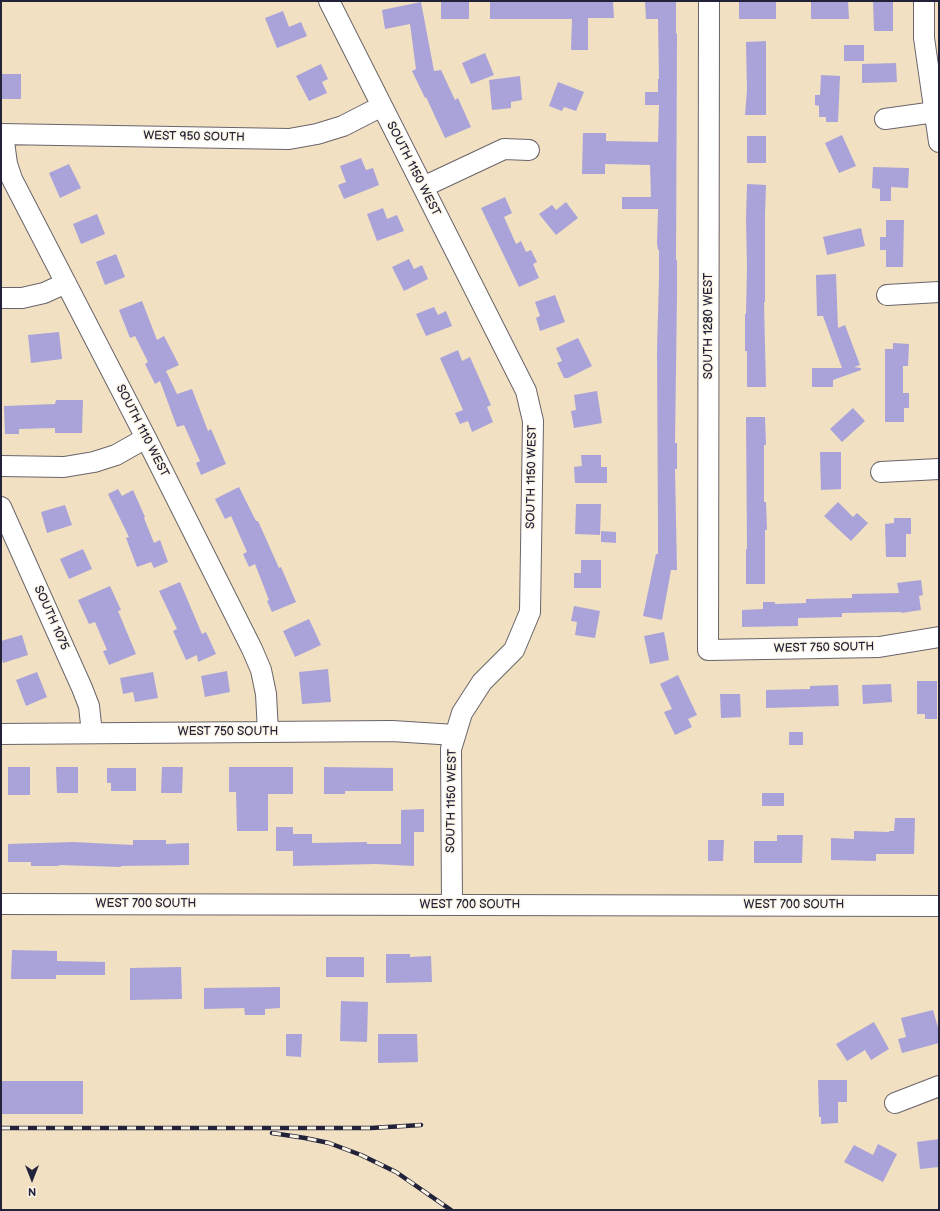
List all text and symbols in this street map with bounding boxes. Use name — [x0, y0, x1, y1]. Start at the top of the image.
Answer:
street label: SOUTH 1150 WEST — [383, 119, 443, 219]
street label: WEST 950 SOUTH — [143, 129, 245, 145]
street label: SOUTH 1280 WEST — [702, 273, 716, 379]
street label: SOUTH 1110 WEST — [112, 382, 172, 480]
street label: SOUTH 1150 WEST — [524, 425, 540, 529]
street label: SOUTH 1075 — [30, 584, 72, 652]
street label: WEST 750 SOUTH — [774, 640, 874, 656]
street label: WEST 750 SOUTH — [178, 725, 278, 739]
street label: SOUTH 1150 WEST — [444, 749, 460, 853]
street label: WEST 700 SOUTH — [96, 897, 196, 911]
street label: WEST 700 SOUTH — [420, 898, 520, 912]
street label: WEST 700 SOUTH — [744, 898, 844, 912]
north arrow — [12, 1159, 52, 1199]
text: N — [28, 1185, 36, 1198]

